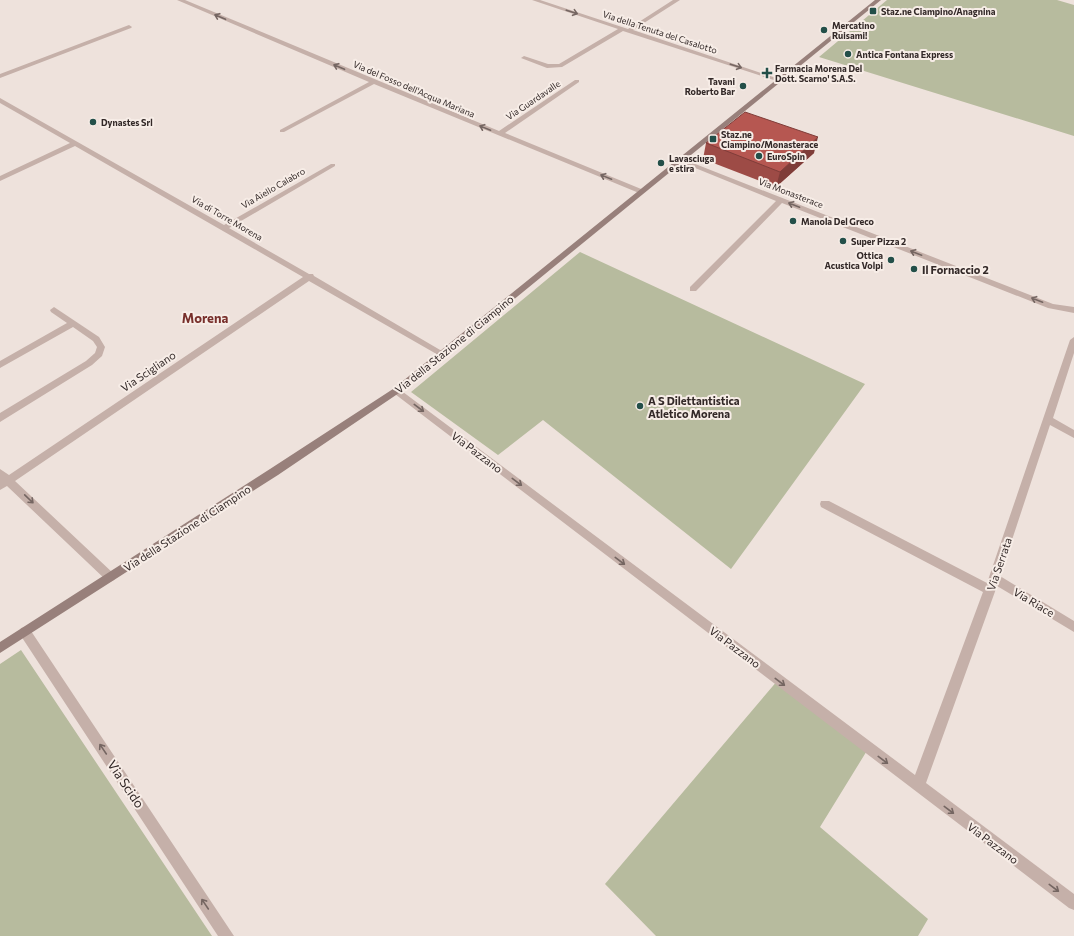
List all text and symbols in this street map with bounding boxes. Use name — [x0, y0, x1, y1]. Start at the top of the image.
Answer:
marker: Staz.ne Ciampino/Anagnina — [868, 6, 878, 16]
place label: Staz.ne Ciampino/Anagnina — [881, 6, 996, 17]
street label: Via della Tenuta del Casalotto — [601, 8, 719, 56]
one-way arrow — [566, 9, 578, 17]
one-way arrow — [214, 12, 226, 20]
place label: Mercatino Ruisami! — [832, 20, 876, 41]
marker: Mercatino Ruisami! — [819, 25, 829, 35]
marker: Antica Fontana Express — [843, 49, 853, 59]
place label: Antica Fontana Express — [856, 49, 953, 60]
street label: Via del Fosso dell'Acqua Mariana — [351, 58, 477, 120]
one-way arrow — [334, 63, 346, 71]
one-way arrow — [729, 63, 742, 70]
place label: Farmacia Morena Del Dott. Scarno' S.A.S. — [775, 63, 862, 84]
marker: Farmacia Morena Del Dott. Scarno' S.A.S. — [762, 68, 772, 78]
place label: Tavani Roberto Bar — [685, 76, 735, 97]
street label: Via Guardavalle — [504, 78, 562, 122]
marker: Tavani Roberto Bar — [738, 81, 748, 91]
marker: Dynastes Srl — [88, 117, 98, 127]
place label: Dynastes Srl — [101, 117, 153, 128]
one-way arrow — [480, 124, 492, 131]
place label: Staz.ne Ciampino/Monasterace — [721, 129, 819, 150]
marker: Staz.ne Ciampino/Monasterace — [708, 134, 718, 144]
marker: EuroSpin — [754, 151, 764, 161]
place label: EuroSpin — [767, 151, 805, 162]
place label: Lavasciuga e stira — [669, 153, 714, 174]
marker: Lavasciuga e stira — [656, 158, 666, 168]
street label: Via Aiello Calabro — [239, 165, 307, 211]
one-way arrow — [600, 172, 612, 180]
street label: Via Monasterace — [757, 176, 825, 211]
street label: Via di Torre Morena — [190, 193, 265, 243]
one-way arrow — [789, 201, 801, 209]
marker: Manola Del Greco — [788, 216, 798, 226]
place label: Manola Del Greco — [801, 216, 875, 227]
marker: Super Pizza 2 — [838, 236, 848, 246]
place label: Super Pizza 2 — [851, 236, 906, 247]
one-way arrow — [910, 248, 922, 256]
place label: Ottica Acustica Volpi — [825, 250, 883, 271]
marker: Ottica Acustica Volpi — [886, 255, 896, 265]
place label: Il Fornaccio 2 — [922, 263, 989, 276]
marker: Il Fornaccio 2 — [909, 264, 919, 274]
street label: Via della Stazione di Ciampino — [392, 292, 516, 396]
one-way arrow — [1031, 296, 1043, 304]
district label: Morena — [182, 310, 228, 326]
street label: Via Scigliano — [118, 348, 178, 394]
place label: A S Dilettantistica Atletico Morena — [648, 394, 740, 420]
marker: A S Dilettantistica Atletico Morena — [635, 401, 645, 411]
one-way arrow — [413, 404, 424, 412]
street label: Via Pazzano — [449, 429, 505, 476]
one-way arrow — [511, 478, 522, 486]
street label: Via della Stazione di Ciampino — [121, 482, 253, 574]
one-way arrow — [24, 494, 34, 504]
street label: Via Serrata — [984, 536, 1014, 592]
one-way arrow — [615, 556, 626, 565]
street label: Via Riace — [1011, 585, 1057, 619]
street label: Via Pazzano — [707, 624, 763, 671]
one-way arrow — [774, 677, 785, 686]
one-way arrow — [98, 743, 107, 754]
one-way arrow — [878, 756, 889, 764]
street label: Via Scido — [104, 757, 148, 811]
one-way arrow — [944, 806, 955, 814]
street label: Via Pazzano — [965, 820, 1021, 867]
one-way arrow — [1048, 883, 1059, 892]
one-way arrow — [201, 898, 210, 909]

